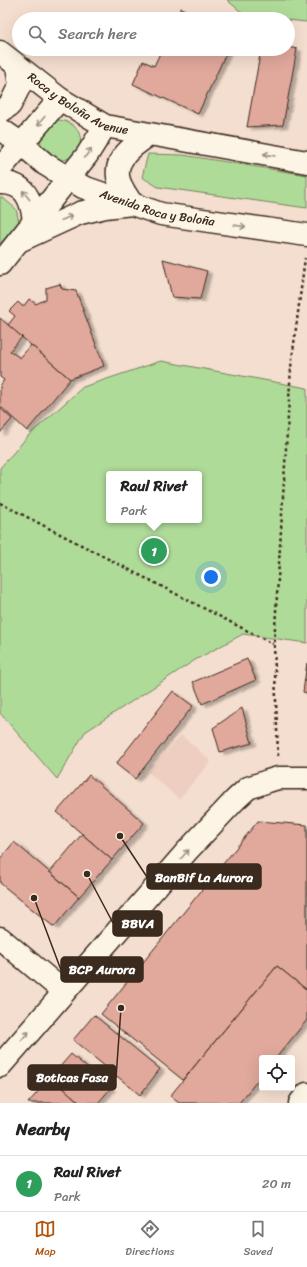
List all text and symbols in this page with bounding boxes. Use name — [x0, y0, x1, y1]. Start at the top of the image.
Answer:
search box — [12, 12, 295, 56]
text: Search here — [58, 21, 137, 47]
icon: search — [26, 23, 48, 45]
street label: Roca y Boloña Avenue — [23, 66, 130, 141]
one-way arrow — [36, 116, 45, 127]
one-way arrow — [84, 148, 92, 159]
one-way arrow — [262, 151, 275, 159]
street label: Avenida Roca y Boloña — [96, 182, 217, 233]
one-way arrow — [21, 189, 30, 200]
one-way arrow — [60, 214, 72, 221]
one-way arrow — [233, 222, 246, 230]
popup — [106, 471, 202, 523]
text: Raul Rivet — [121, 473, 187, 499]
text: Park — [121, 499, 147, 522]
pin: 1 — [141, 536, 167, 566]
your location — [201, 567, 221, 587]
one-way arrow — [180, 850, 189, 860]
callout: BanBif La Aurora — [147, 864, 261, 889]
text: BanBif La Aurora — [155, 866, 253, 889]
callout: BBVA — [113, 911, 162, 936]
text: BBVA — [122, 912, 154, 935]
callout: BCP Aurora — [61, 957, 143, 982]
text: BCP Aurora — [69, 958, 136, 981]
one-way arrow — [21, 1031, 30, 1042]
map controls — [259, 1055, 295, 1091]
button: locate — [259, 1055, 295, 1091]
callout: Boticas Fasa — [28, 1065, 116, 1090]
text: Boticas Fasa — [36, 1066, 108, 1089]
text: Nearby — [16, 1114, 70, 1144]
text: Raul Rivet — [54, 1159, 121, 1185]
text: 1 — [26, 1172, 32, 1195]
text: 20 m — [262, 1172, 291, 1195]
text: Park — [54, 1185, 81, 1208]
tab: Map — [34, 1218, 56, 1261]
tab: Directions — [125, 1218, 175, 1261]
tab: Saved — [244, 1218, 273, 1261]

